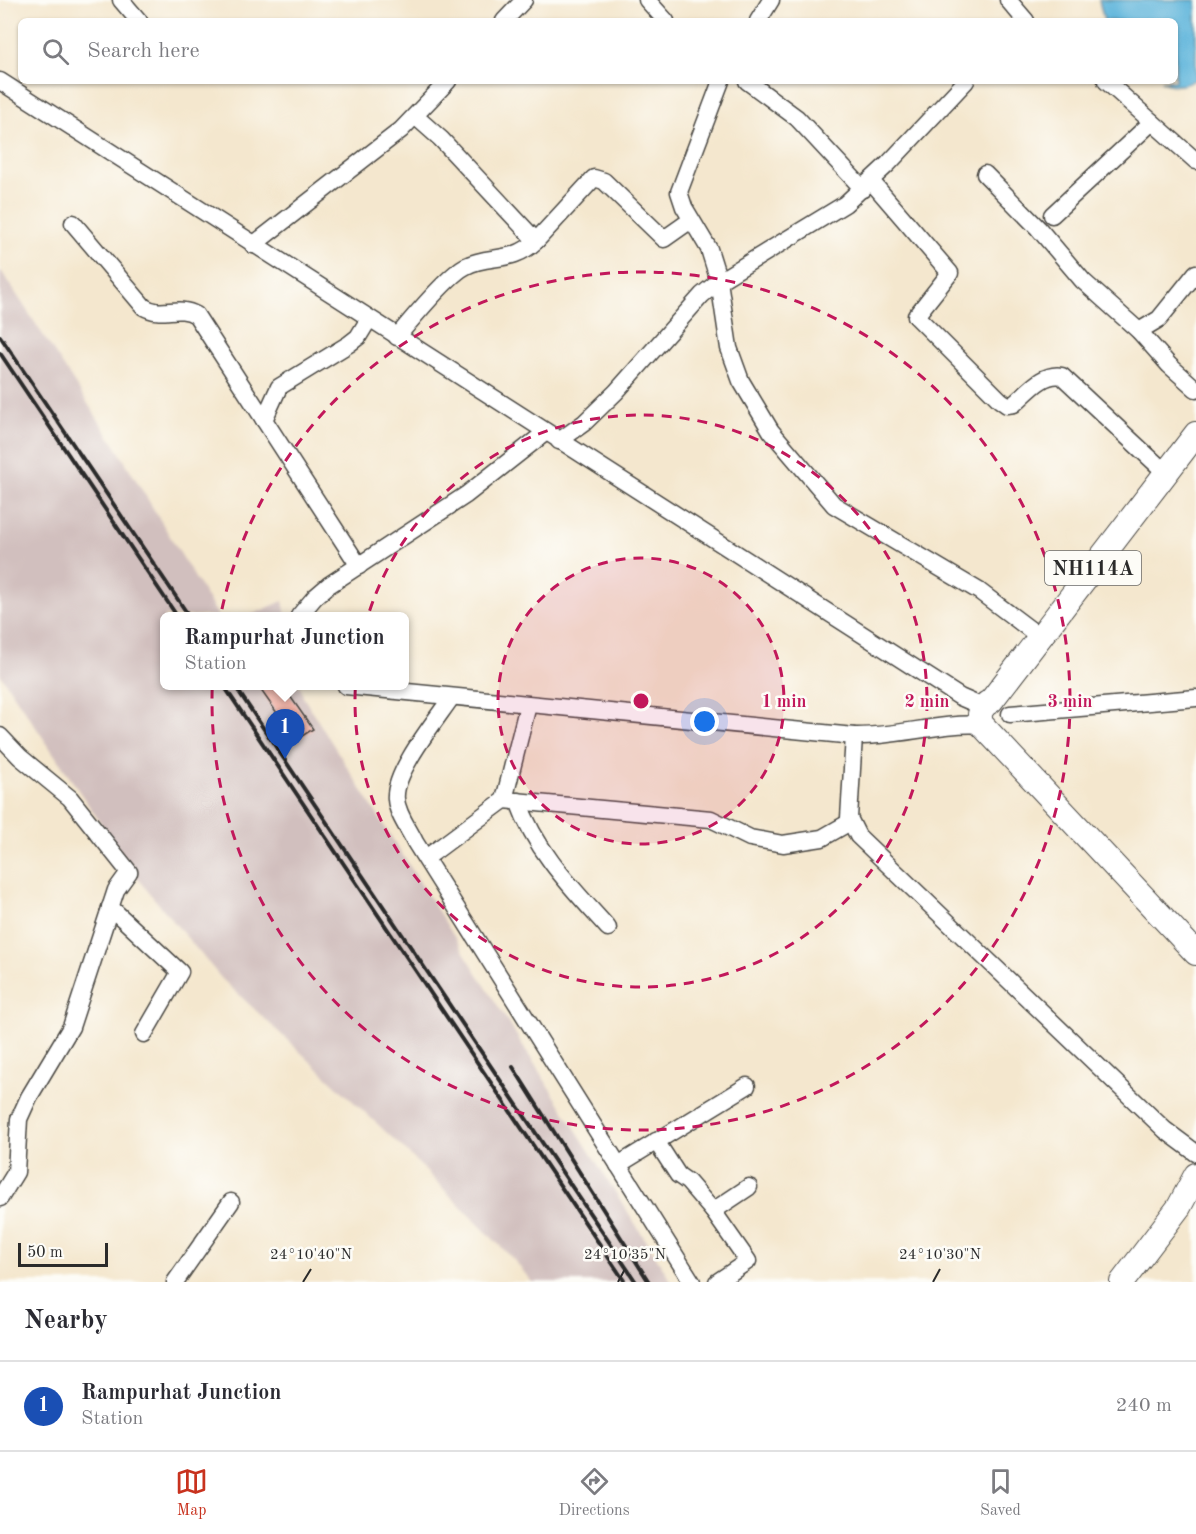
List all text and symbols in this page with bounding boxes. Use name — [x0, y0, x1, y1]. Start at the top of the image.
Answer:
search box — [18, 18, 1178, 84]
icon: search — [39, 35, 72, 68]
text: Search here — [87, 40, 200, 62]
road number: NH114A — [1045, 551, 1141, 585]
popup — [160, 612, 409, 690]
text: Rampurhat Junction — [184, 627, 385, 649]
text: Station — [184, 654, 247, 674]
centre of rings — [631, 691, 651, 711]
text: 1 min — [761, 693, 807, 711]
text: 2 min — [904, 693, 950, 711]
text: 3 min — [1047, 693, 1093, 711]
your location — [690, 707, 719, 736]
pin: 1 — [266, 710, 304, 759]
scale bar — [18, 1240, 108, 1268]
text: 50 m — [27, 1245, 63, 1261]
text: 24°10'40"N — [270, 1248, 352, 1263]
text: 24°10'35"N — [584, 1248, 666, 1263]
text: 24°10'30"N — [899, 1248, 981, 1263]
text: Nearby — [24, 1308, 108, 1334]
text: Rampurhat Junction — [81, 1382, 281, 1404]
text: 1 — [38, 1396, 49, 1416]
text: 240 m — [1116, 1396, 1172, 1416]
text: Station — [81, 1409, 143, 1429]
tab: Map — [175, 1465, 208, 1521]
tab: Directions — [559, 1465, 630, 1521]
tab: Saved — [980, 1465, 1021, 1521]

